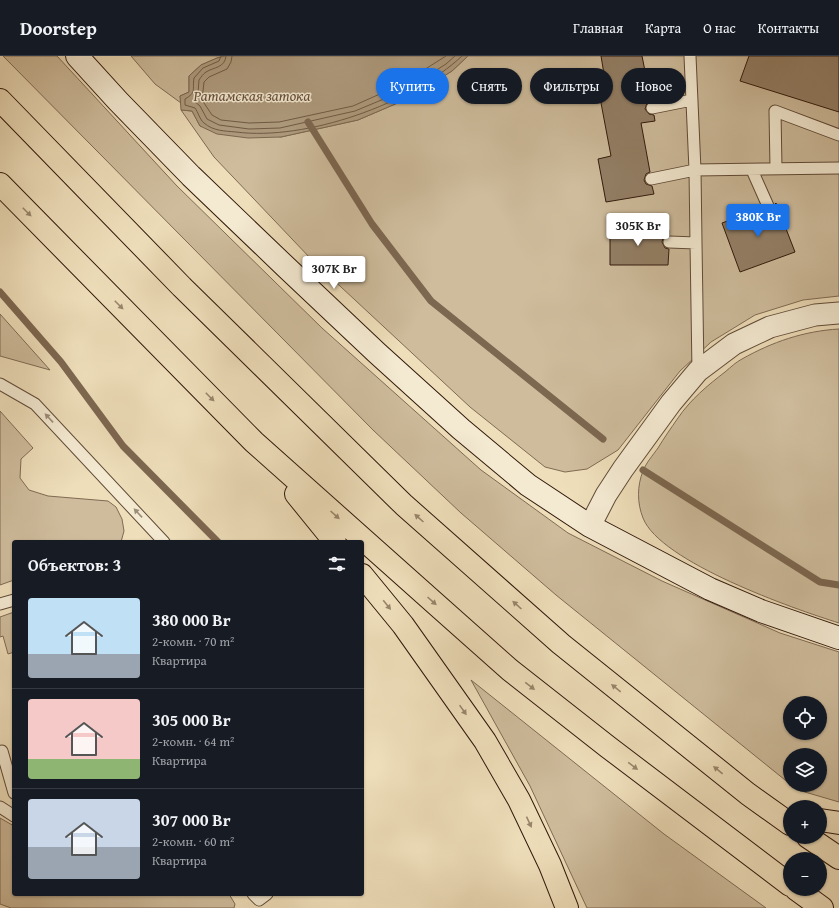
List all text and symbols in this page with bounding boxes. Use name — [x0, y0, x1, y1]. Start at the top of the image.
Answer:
text: Doorstep — [20, 14, 97, 42]
text: Главная — [573, 18, 623, 38]
text: Карта — [645, 18, 681, 38]
text: О нас — [703, 18, 736, 38]
text: Контакты — [758, 18, 819, 38]
chip: Купить — [376, 68, 449, 104]
chip: Снять — [457, 68, 522, 104]
chip: Фильтры — [530, 68, 613, 104]
chip: Новое — [621, 68, 686, 104]
water label: Ратамская затока — [193, 85, 311, 106]
pin: 380K Br — [721, 204, 795, 238]
one-way arrow — [22, 207, 32, 217]
text: 380K Br — [735, 207, 781, 226]
pin: 305K Br — [601, 213, 675, 247]
text: 305K Br — [615, 216, 661, 235]
pin: 307K Br — [297, 256, 371, 290]
text: 307K Br — [311, 259, 357, 278]
one-way arrow — [114, 300, 123, 310]
one-way arrow — [205, 392, 215, 402]
one-way arrow — [45, 414, 54, 423]
one-way arrow — [133, 508, 142, 519]
one-way arrow — [330, 510, 340, 519]
one-way arrow — [414, 514, 425, 523]
text: Объектов: 3 — [28, 552, 121, 577]
icon: filters — [326, 553, 348, 575]
one-way arrow — [427, 596, 437, 606]
one-way arrow — [382, 600, 391, 611]
one-way arrow — [511, 600, 522, 609]
text: 380 000 Br — [152, 607, 231, 632]
icon: home — [60, 614, 108, 662]
text: 2-комн. · 70 m² — [152, 632, 234, 651]
text: Квартира — [152, 651, 207, 670]
one-way arrow — [525, 682, 536, 690]
one-way arrow — [611, 684, 622, 693]
map controls — [783, 696, 827, 896]
button: locate — [783, 696, 827, 740]
one-way arrow — [459, 705, 467, 715]
text: 305 000 Br — [152, 707, 231, 732]
icon: home — [60, 715, 108, 763]
text: 2-комн. · 64 m² — [152, 732, 234, 751]
button: layers — [783, 748, 827, 792]
text: Квартира — [152, 751, 207, 770]
one-way arrow — [627, 762, 638, 770]
one-way arrow — [712, 765, 723, 774]
button: + — [783, 800, 827, 844]
text: 307 000 Br — [152, 807, 231, 832]
icon: home — [60, 815, 108, 863]
one-way arrow — [526, 816, 532, 827]
text: 2-комн. · 60 m² — [152, 832, 234, 851]
text: Квартира — [152, 851, 207, 870]
button: − — [783, 852, 827, 896]

